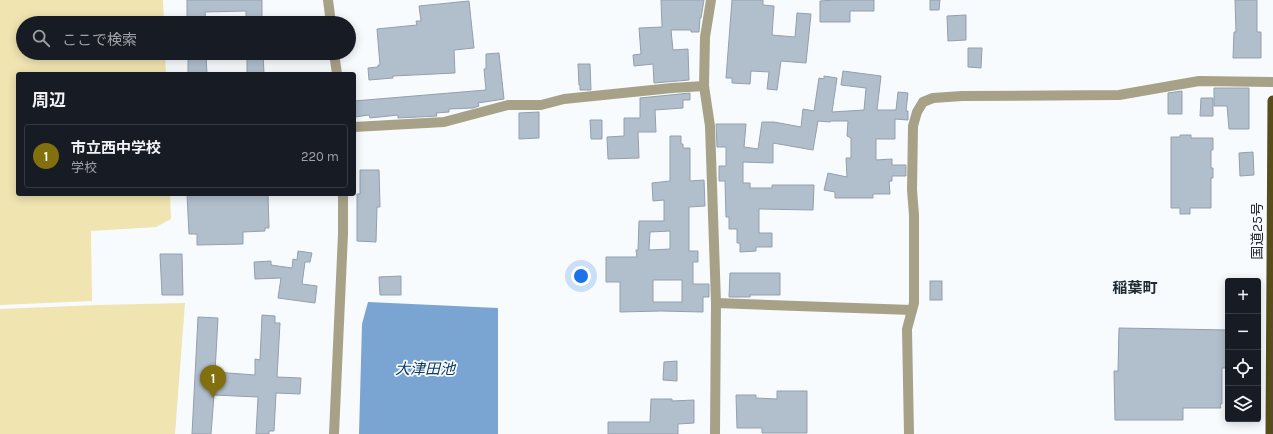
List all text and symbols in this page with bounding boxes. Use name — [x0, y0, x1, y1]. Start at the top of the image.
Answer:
search box — [16, 16, 356, 60]
icon: search — [30, 27, 52, 49]
text: ここで検索 — [62, 31, 137, 49]
text: 周辺 — [32, 90, 66, 110]
text: 市立西中学校 — [71, 139, 161, 157]
text: 1 — [44, 149, 48, 164]
text: 220 m — [301, 149, 339, 164]
text: 学校 — [71, 160, 97, 175]
street label: 国道25号 — [1249, 202, 1266, 260]
your location — [571, 266, 591, 286]
map controls — [1225, 278, 1261, 422]
button: + — [1225, 278, 1261, 314]
district label: 稲葉町 — [1112, 279, 1158, 297]
button: − — [1225, 314, 1261, 350]
button: locate — [1225, 350, 1261, 386]
water label: 大津田池 — [395, 360, 457, 378]
pin: 1 — [200, 365, 226, 398]
button: layers — [1225, 386, 1261, 422]

